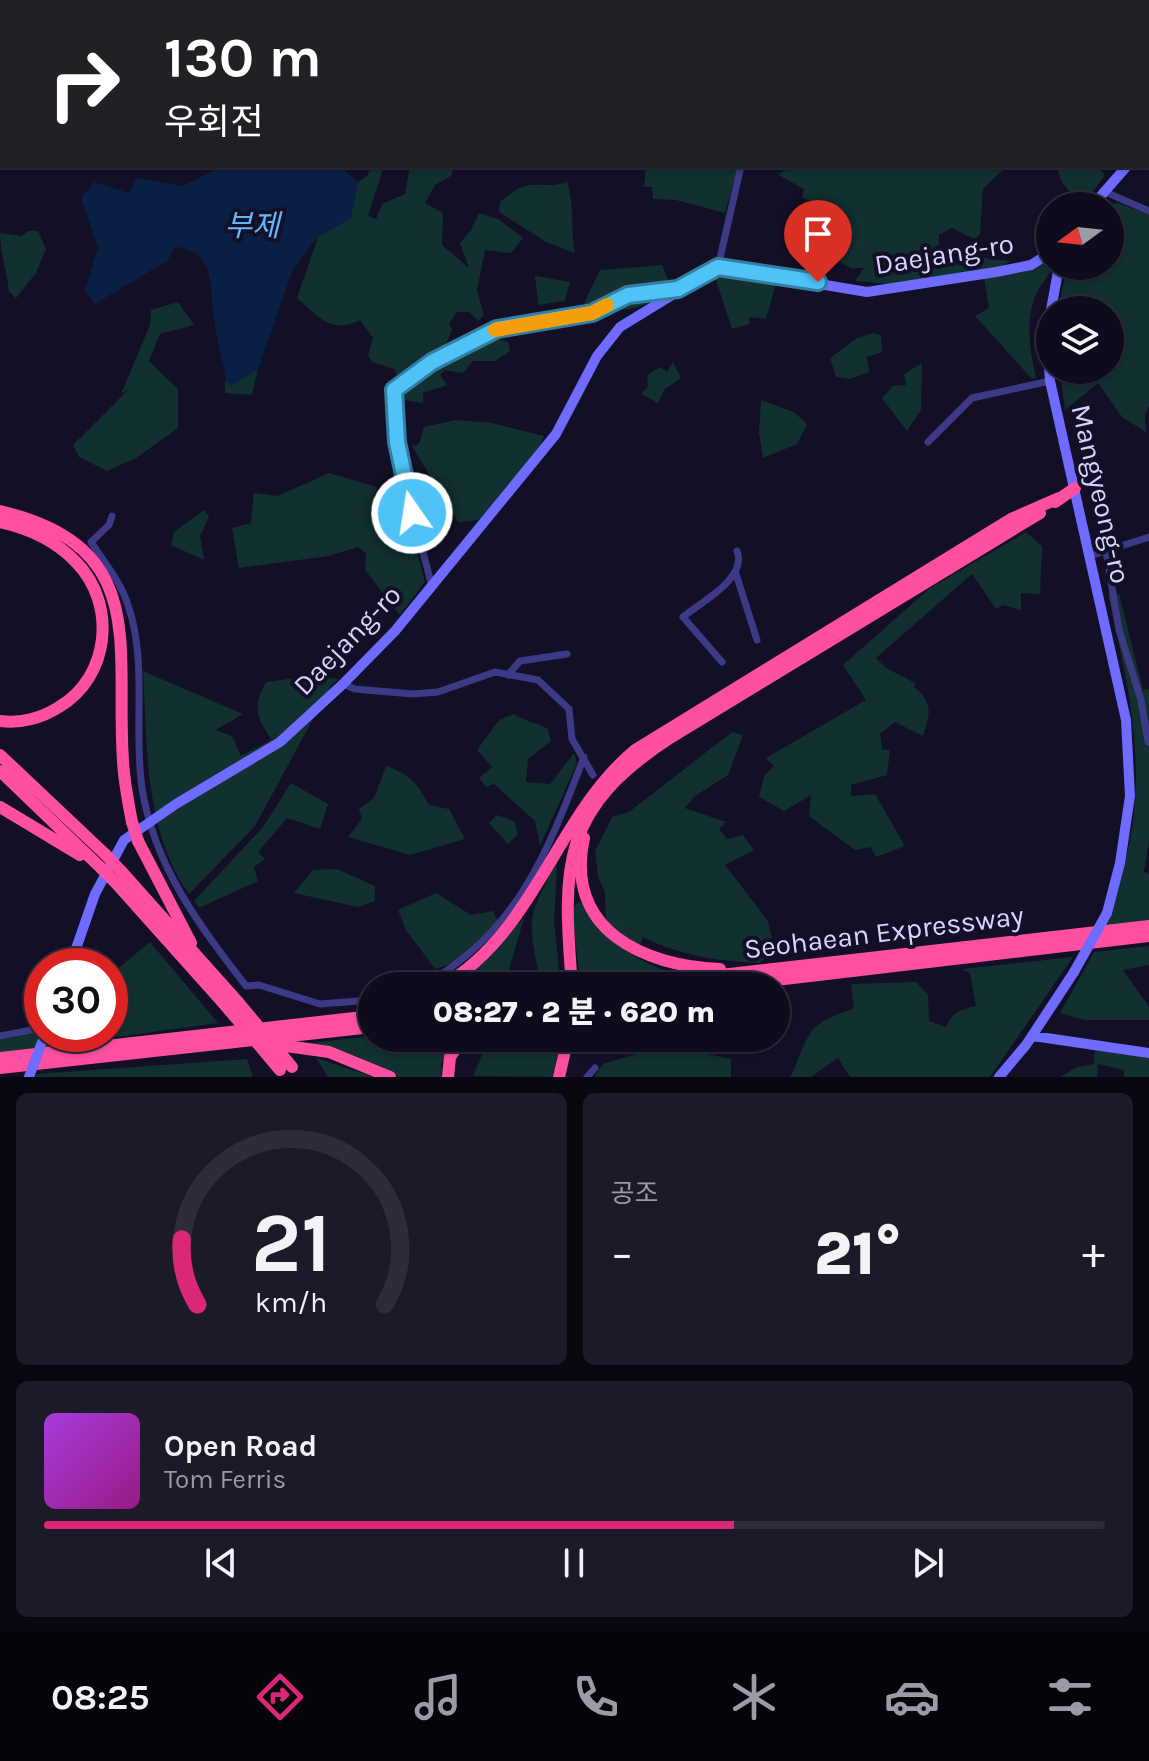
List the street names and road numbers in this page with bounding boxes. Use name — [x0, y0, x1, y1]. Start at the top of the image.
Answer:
street label: Daejang-ro — [872, 227, 1016, 281]
street label: Mangyeong-ro — [1064, 401, 1138, 587]
street label: Daejang-ro — [286, 578, 408, 702]
street label: Seohaean Expressway — [742, 898, 1026, 966]

